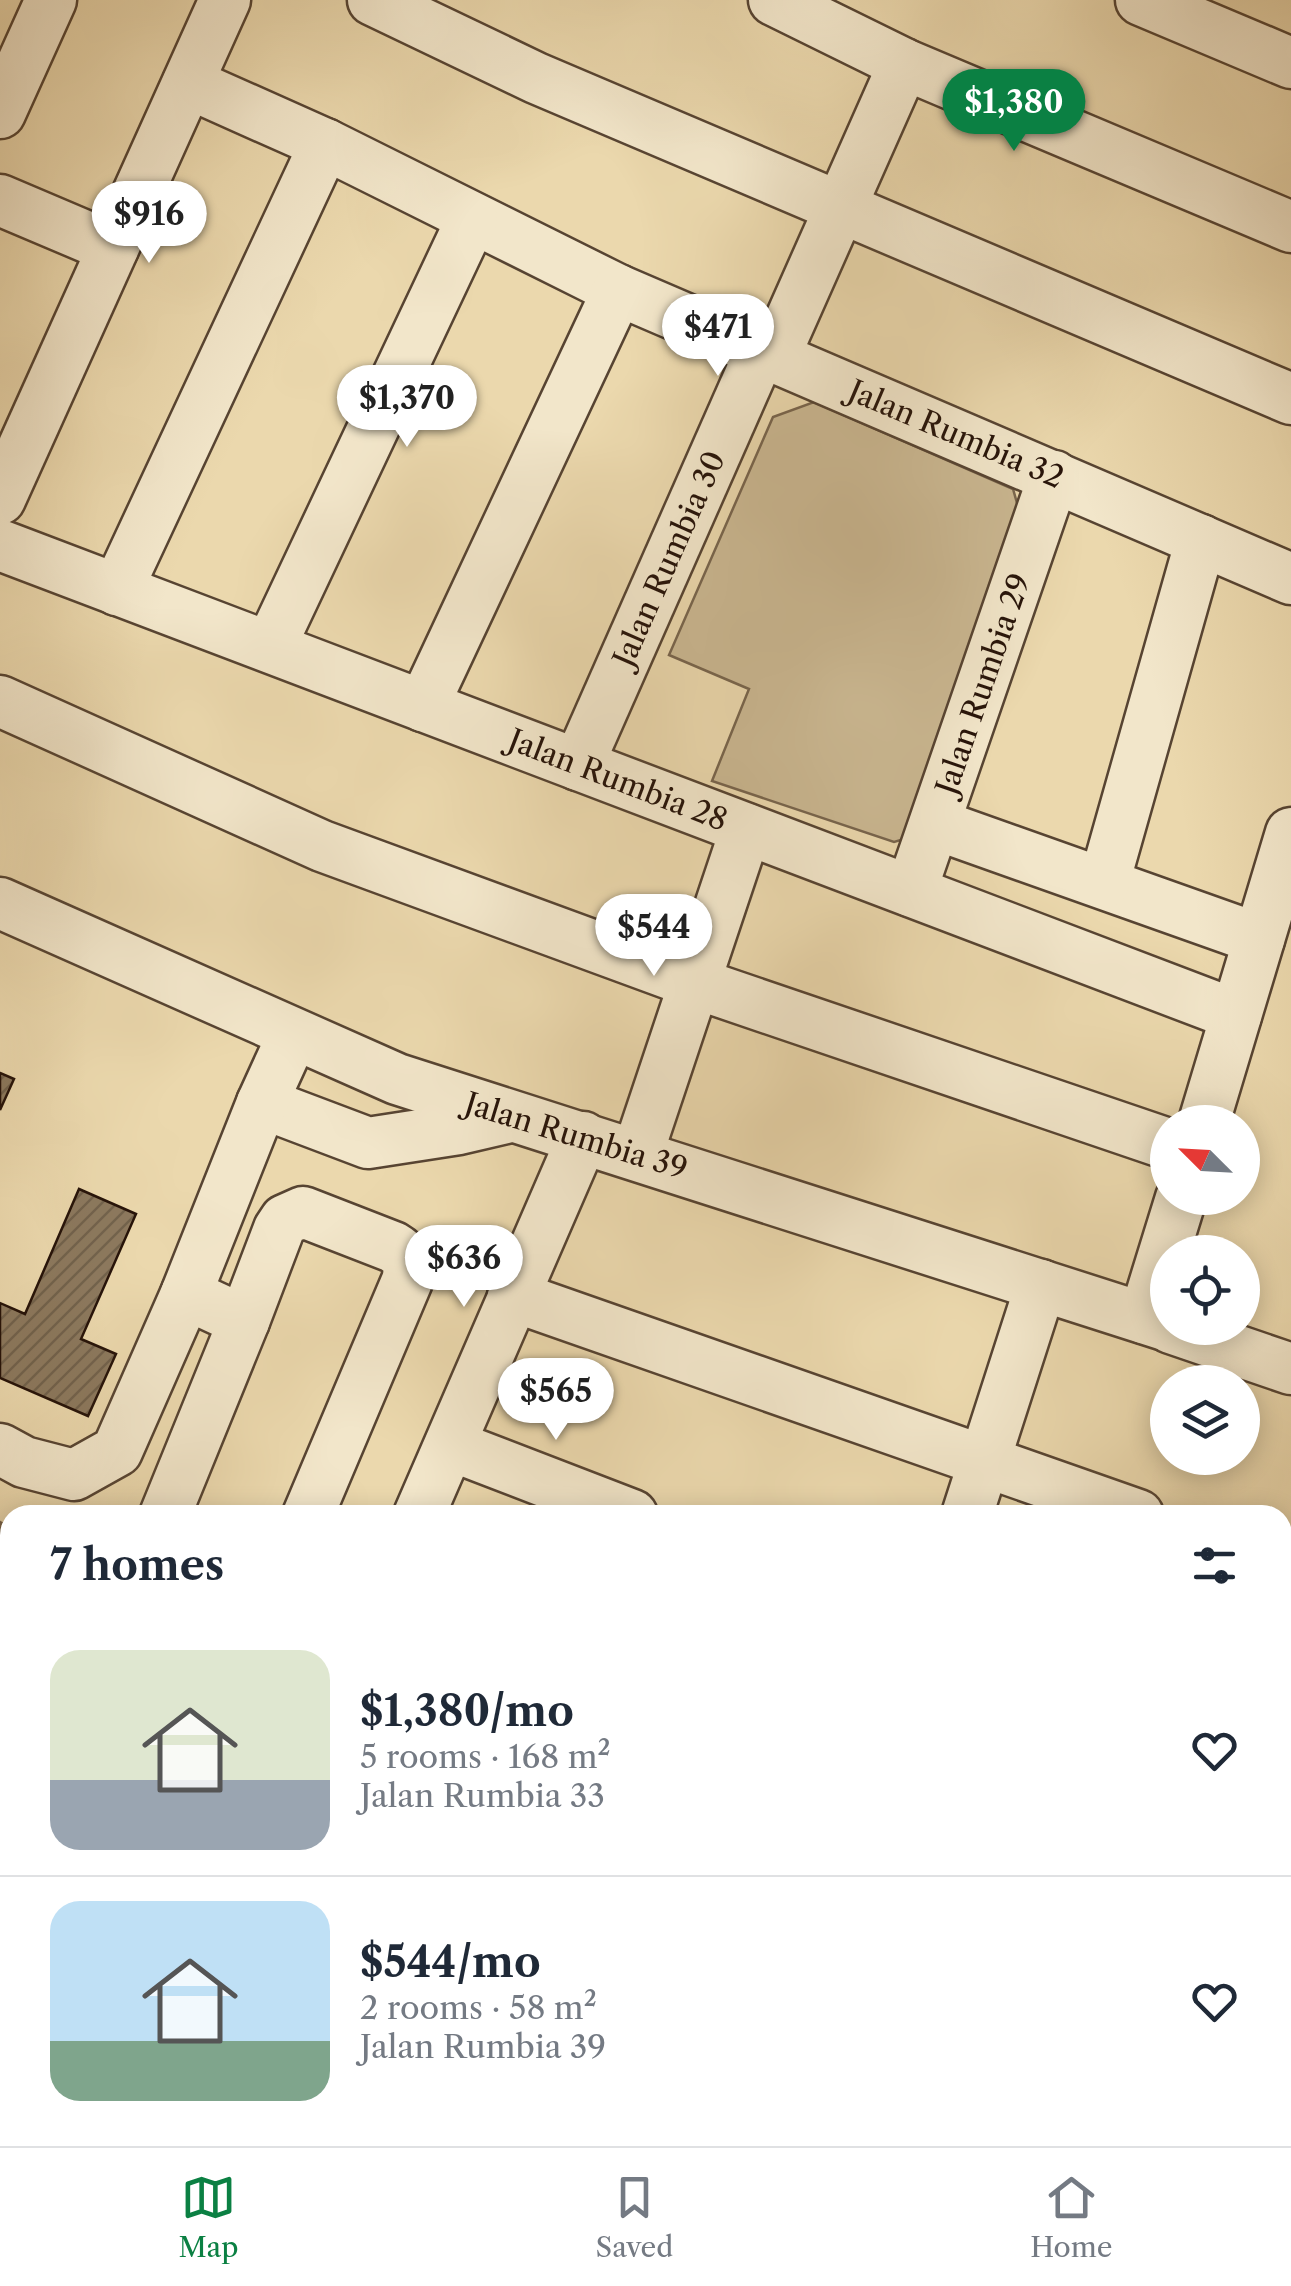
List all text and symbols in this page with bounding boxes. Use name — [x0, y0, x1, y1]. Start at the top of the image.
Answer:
pin: $1,380 — [933, 69, 1095, 154]
text: $1,380 — [964, 82, 1064, 121]
pin: $916 — [90, 181, 208, 266]
text: $916 — [114, 194, 184, 233]
pin: $471 — [659, 294, 777, 379]
text: $471 — [684, 307, 752, 346]
pin: $1,370 — [326, 365, 488, 450]
street label: Jalan Rumbia 32 — [839, 370, 1069, 496]
text: $1,370 — [359, 378, 455, 417]
street label: Jalan Rumbia 30 — [603, 445, 733, 676]
street label: Jalan Rumbia 29 — [927, 569, 1038, 803]
street label: Jalan Rumbia 28 — [500, 720, 733, 839]
pin: $544 — [595, 894, 713, 979]
text: $544 — [617, 907, 691, 946]
street label: Jalan Rumbia 39 — [456, 1083, 692, 1187]
north arrow — [1150, 1105, 1260, 1215]
map controls — [1150, 1105, 1260, 1475]
pin: $636 — [405, 1225, 523, 1310]
button: locate — [1150, 1235, 1260, 1345]
text: $636 — [427, 1238, 501, 1277]
pin: $565 — [497, 1358, 615, 1443]
button: layers — [1150, 1365, 1260, 1475]
text: $565 — [520, 1371, 592, 1410]
icon: filters — [1187, 1538, 1242, 1593]
text: 7 homes — [50, 1539, 224, 1591]
text: $1,380/mo — [360, 1685, 574, 1737]
icon: home — [130, 1690, 250, 1810]
icon: heart — [1187, 1723, 1242, 1778]
text: 5 rooms · 168 m² — [360, 1737, 611, 1776]
text: Jalan Rumbia 33 — [360, 1776, 605, 1815]
text: $544/mo — [360, 1936, 541, 1988]
icon: home — [130, 1941, 250, 2061]
icon: heart — [1187, 1974, 1242, 2029]
text: 2 rooms · 58 m² — [360, 1988, 597, 2027]
text: Jalan Rumbia 39 — [360, 2027, 606, 2066]
tab: Map — [178, 2170, 239, 2264]
tab: Saved — [596, 2170, 673, 2264]
tab: Home — [1030, 2170, 1113, 2264]

